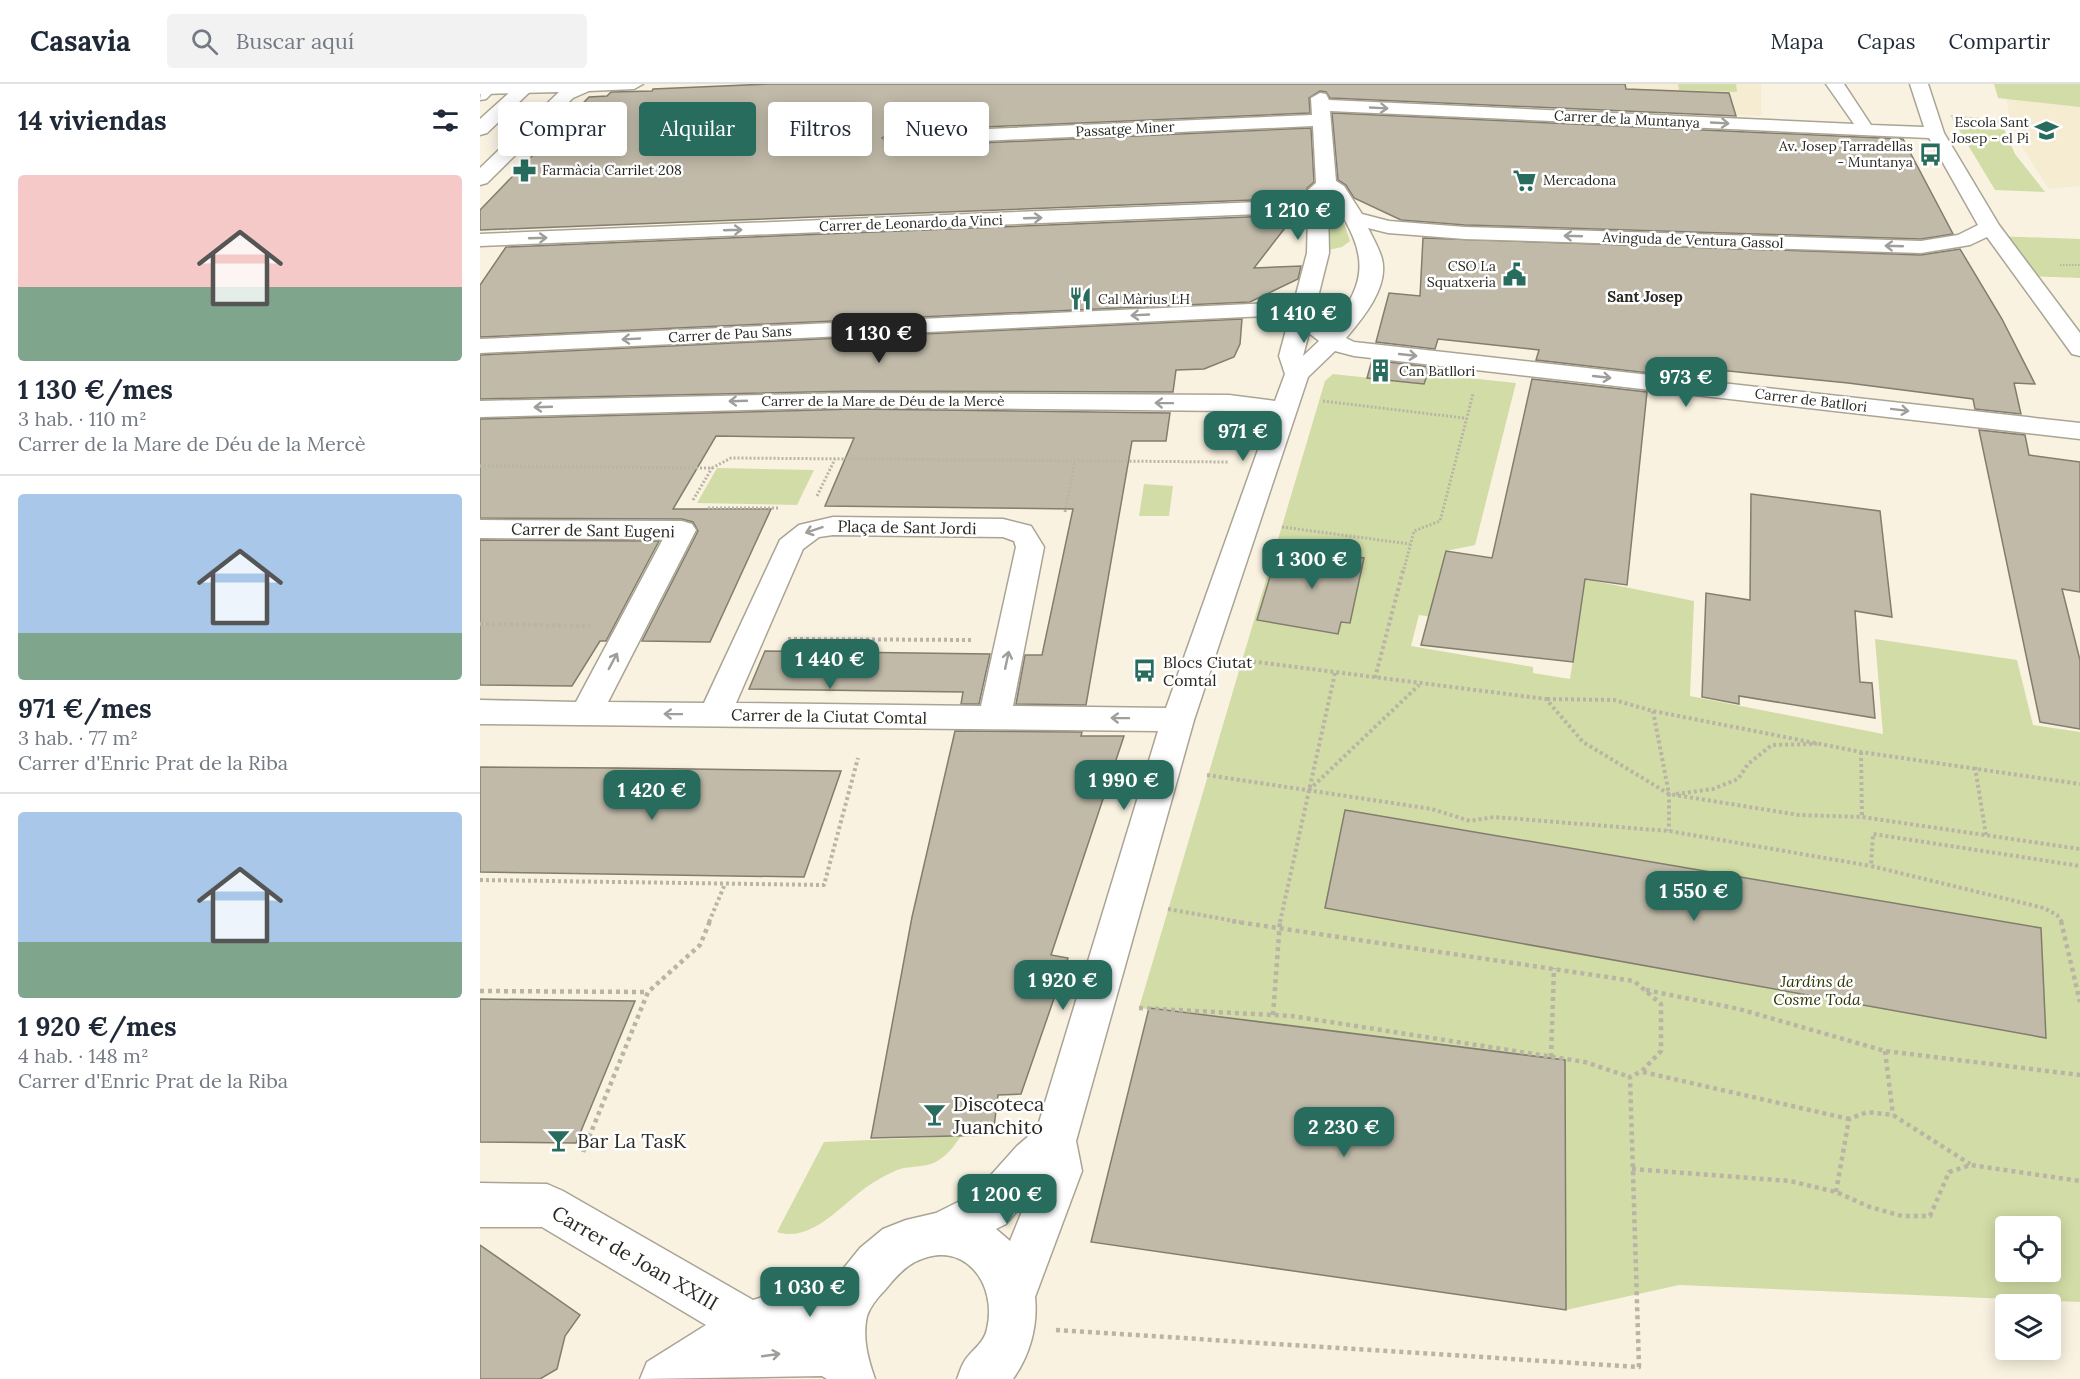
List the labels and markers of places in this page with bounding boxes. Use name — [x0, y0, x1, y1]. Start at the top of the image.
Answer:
place label: Escola Sant Josep - el Pi — [1951, 113, 2030, 147]
school or university icon: Escola Sant Josep - el Pi — [2034, 117, 2060, 143]
place label: Av. Josep Tarradellas - Muntanya — [1778, 137, 1913, 171]
bus stop icon: Av. Josep Tarradellas - Muntanya — [1918, 141, 1944, 167]
pharmacy icon: Farmàcia Carrilet 208 — [511, 157, 537, 183]
place label: Farmàcia Carrilet 208 — [542, 161, 682, 179]
supermarket icon: Mercadona — [1512, 167, 1538, 193]
place label: Mercadona — [1543, 171, 1616, 189]
pin: 1 210 € — [1243, 190, 1353, 241]
place label: CSO La Squatxeria — [1427, 257, 1496, 291]
public building icon: CSO La Squatxeria — [1501, 261, 1527, 287]
restaurant icon: Cal Màrius LH — [1067, 286, 1093, 312]
place label: Cal Màrius LH — [1098, 290, 1190, 308]
pin: 1 410 € — [1249, 293, 1359, 344]
pin: 1 130 € — [824, 313, 934, 364]
pin: 973 € — [1644, 357, 1728, 408]
building icon: Can Batllori — [1368, 358, 1394, 384]
place label: Can Batllori — [1399, 362, 1475, 380]
pin: 971 € — [1201, 411, 1285, 462]
pin: 1 300 € — [1257, 539, 1367, 590]
pin: 1 440 € — [775, 639, 885, 690]
place label: Blocs Ciutat Comtal — [1163, 652, 1253, 690]
bus stop icon: Blocs Ciutat Comtal — [1132, 658, 1158, 684]
pin: 1 990 € — [1069, 760, 1179, 811]
pin: 1 420 € — [597, 770, 707, 821]
pin: 1 550 € — [1639, 871, 1749, 922]
pin: 1 920 € — [1008, 960, 1118, 1011]
place label: Discoteca Juanchito — [952, 1091, 1044, 1139]
bar icon: Discoteca Juanchito — [922, 1102, 948, 1128]
pin: 2 230 € — [1289, 1107, 1399, 1158]
bar icon: Bar La TasK — [546, 1128, 572, 1154]
place label: Bar La TasK — [577, 1128, 687, 1153]
pin: 1 200 € — [952, 1174, 1062, 1225]
pin: 1 030 € — [755, 1267, 865, 1318]

